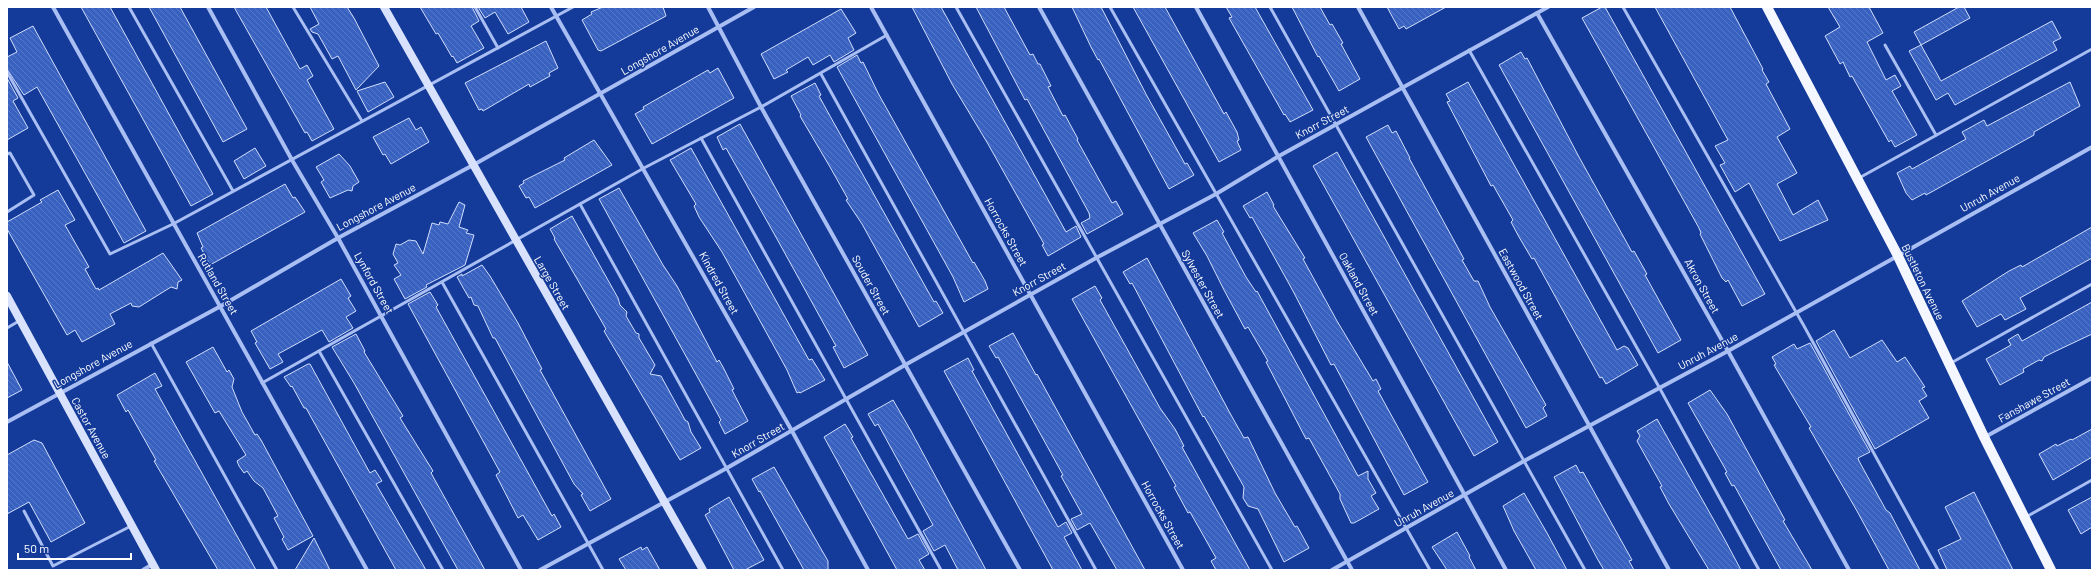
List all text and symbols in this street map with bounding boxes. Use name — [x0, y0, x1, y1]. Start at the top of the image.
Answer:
street label: Longshore Avenue — [618, 22, 701, 77]
street label: Knorr Street — [1293, 102, 1351, 141]
street label: Unruh Avenue — [1958, 171, 2022, 214]
street label: Longshore Avenue — [334, 180, 418, 233]
street label: Horrocks Street — [982, 195, 1031, 268]
street label: Bustleton Avenue — [1899, 242, 1948, 322]
street label: Eastwood Street — [1496, 246, 1546, 322]
street label: Sylvester Street — [1179, 247, 1228, 320]
street label: Kindred Street — [697, 249, 742, 316]
street label: Lynford Street — [352, 250, 397, 316]
street label: Oakland Street — [1337, 250, 1382, 318]
street label: Rutland Street — [196, 251, 241, 317]
street label: Souder Street — [850, 253, 893, 317]
street label: Large Street — [532, 254, 573, 312]
street label: Akron Street — [1682, 256, 1723, 315]
street label: Knorr Street — [1010, 259, 1068, 299]
street label: Unruh Avenue — [1676, 329, 1740, 372]
street label: Longshore Avenue — [51, 336, 135, 391]
street label: Fanshawe Street — [1996, 374, 2072, 425]
street label: Castor Avenue — [69, 395, 114, 461]
street label: Knorr Street — [729, 419, 786, 460]
street label: Horrocks Street — [1139, 478, 1188, 551]
street label: Unruh Avenue — [1392, 486, 1456, 529]
scale bar — [18, 535, 131, 561]
text: 50 m — [24, 541, 49, 555]

